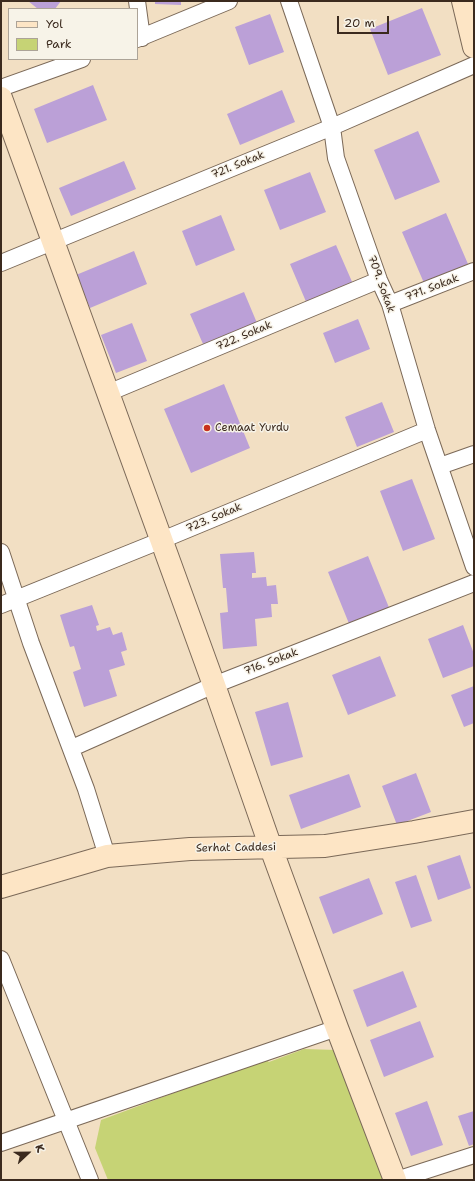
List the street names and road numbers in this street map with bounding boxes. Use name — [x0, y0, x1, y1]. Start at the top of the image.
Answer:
street label: 721. Sokak — [210, 148, 266, 182]
street label: 709. Sokak — [364, 253, 398, 315]
street label: 771. Sokak — [403, 272, 461, 304]
street label: 722. Sokak — [214, 318, 274, 354]
street label: 723. Sokak — [184, 500, 244, 536]
street label: 716. Sokak — [242, 646, 300, 678]
street label: Serhat Caddesi — [196, 841, 276, 855]

